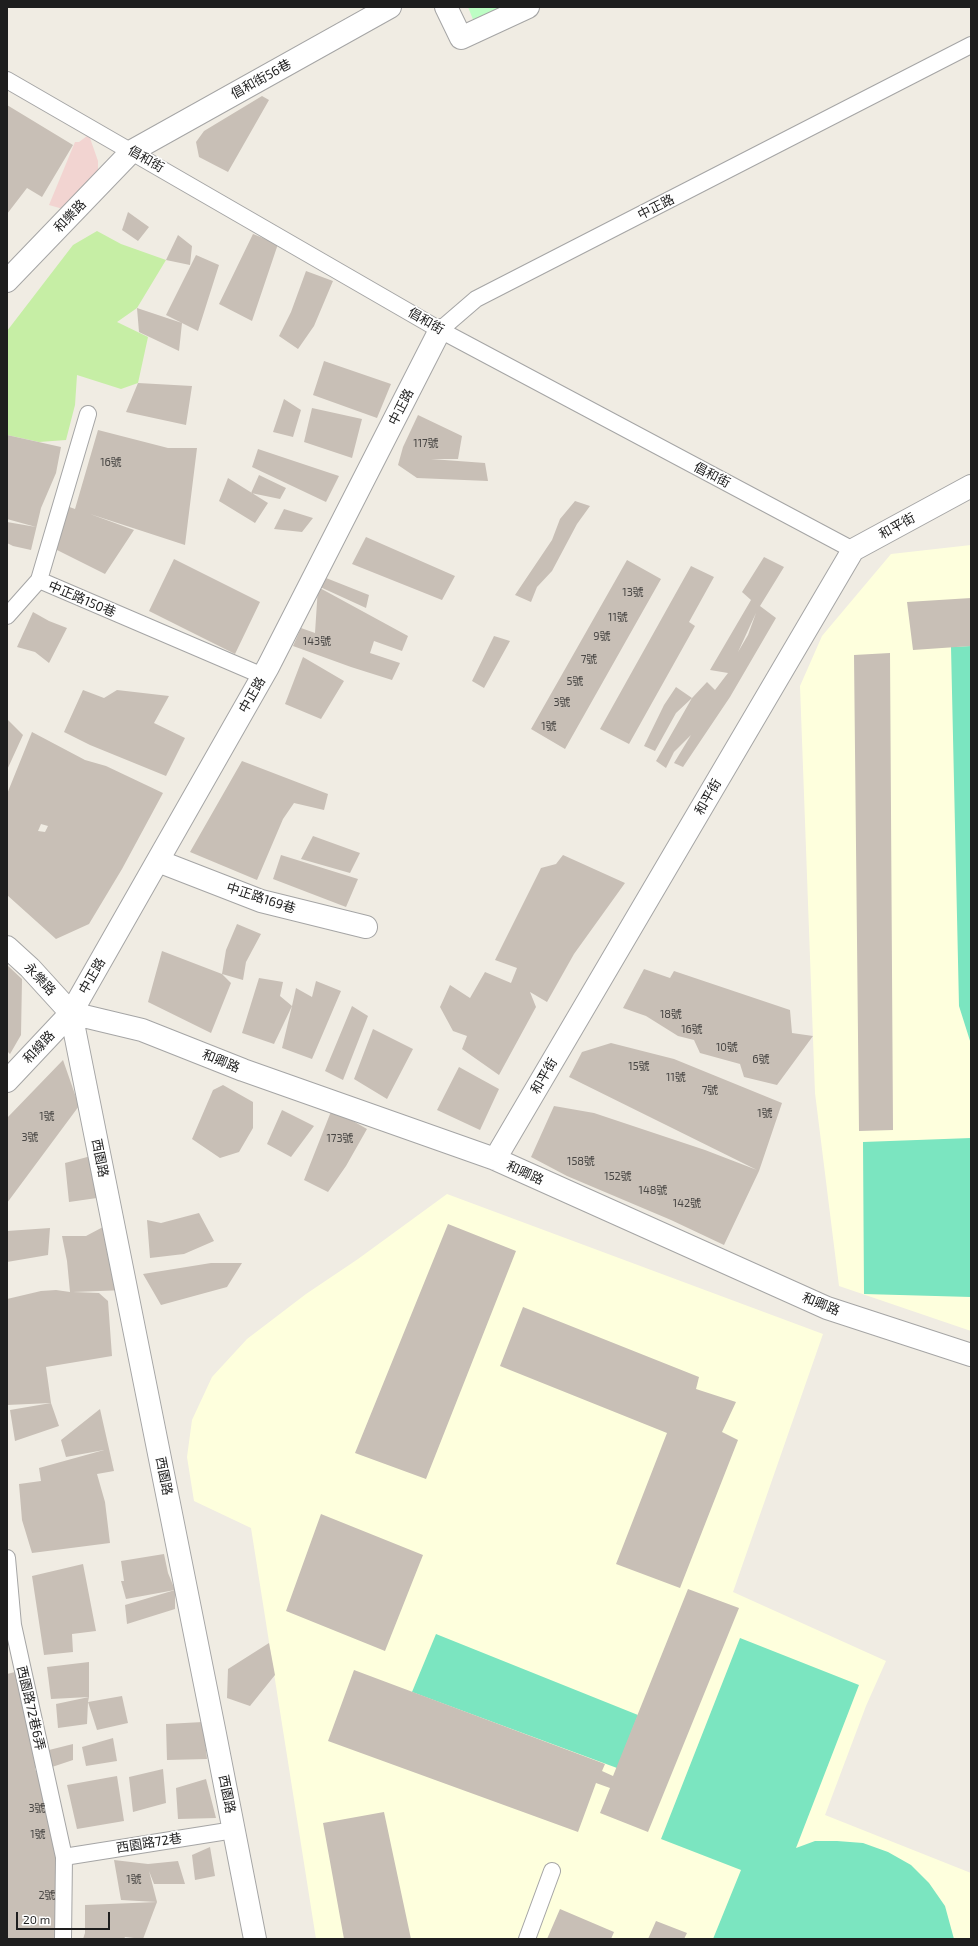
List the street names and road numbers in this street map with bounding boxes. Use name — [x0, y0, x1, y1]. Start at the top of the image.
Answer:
street label: 倡和街56巷 — [228, 56, 294, 102]
street label: 倡和街 — [125, 142, 167, 176]
street label: 中正路 — [635, 191, 677, 223]
street label: 和樂路 — [51, 197, 89, 235]
street label: 倡和街 — [405, 304, 447, 338]
street label: 中正路 — [385, 386, 417, 428]
street label: 倡和街 — [691, 459, 733, 491]
street label: 和平街 — [876, 510, 918, 542]
street label: 中正路150巷 — [46, 578, 118, 620]
street label: 中正路 — [235, 674, 269, 716]
street label: 和平街 — [691, 776, 725, 818]
street label: 中正路169巷 — [224, 879, 298, 917]
street label: 中正路 — [75, 955, 109, 997]
street label: 永樂路 — [21, 959, 59, 999]
street label: 和線路 — [20, 1027, 58, 1067]
street label: 和卿路 — [200, 1046, 242, 1076]
street label: 和平街 — [527, 1055, 561, 1097]
street label: 西園路 — [89, 1137, 111, 1179]
street label: 和卿路 — [504, 1158, 546, 1188]
street label: 和卿路 — [800, 1289, 842, 1319]
street label: 西園路 — [153, 1455, 175, 1497]
street label: 西園路72巷6弄 — [14, 1664, 48, 1752]
street label: 西園路 — [216, 1773, 238, 1815]
street label: 西園路72巷 — [115, 1830, 183, 1856]

